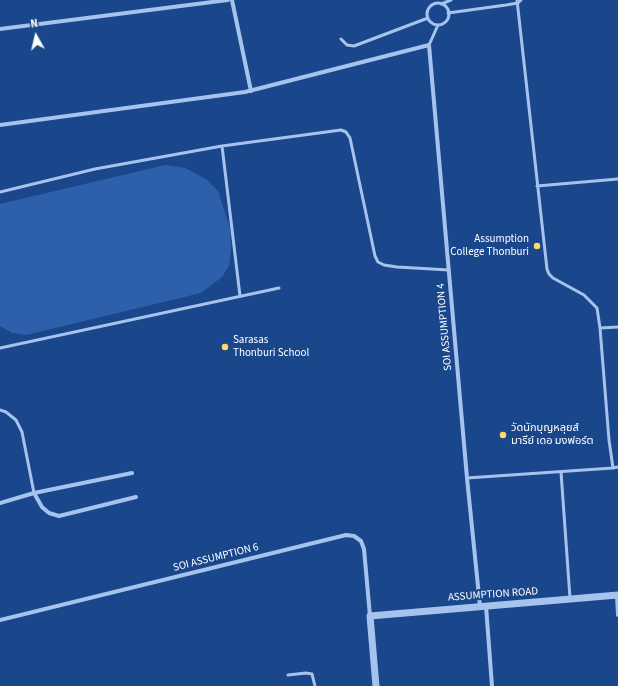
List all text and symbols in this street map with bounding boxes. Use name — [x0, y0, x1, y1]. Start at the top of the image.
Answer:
north arrow — [16, 16, 56, 56]
text: N — [30, 16, 39, 32]
place label: Assumption College Thonburi — [450, 233, 529, 259]
marker: Assumption College Thonburi — [532, 241, 542, 251]
street label: SOI ASSUMPTION 4 — [435, 283, 455, 371]
place label: Sarasas Thonburi School — [233, 334, 309, 360]
marker: Sarasas Thonburi School — [220, 342, 230, 352]
place label: วัดนักบุญหลุยส์ มารีย์ เดอ มงฟอร์ต — [511, 422, 594, 448]
marker: วัดนักบุญหลุยส์ มารีย์ เดอ มงฟอร์ต — [498, 430, 508, 440]
street label: SOI ASSUMPTION 6 — [172, 541, 260, 575]
street label: ASSUMPTION ROAD — [448, 585, 538, 605]

